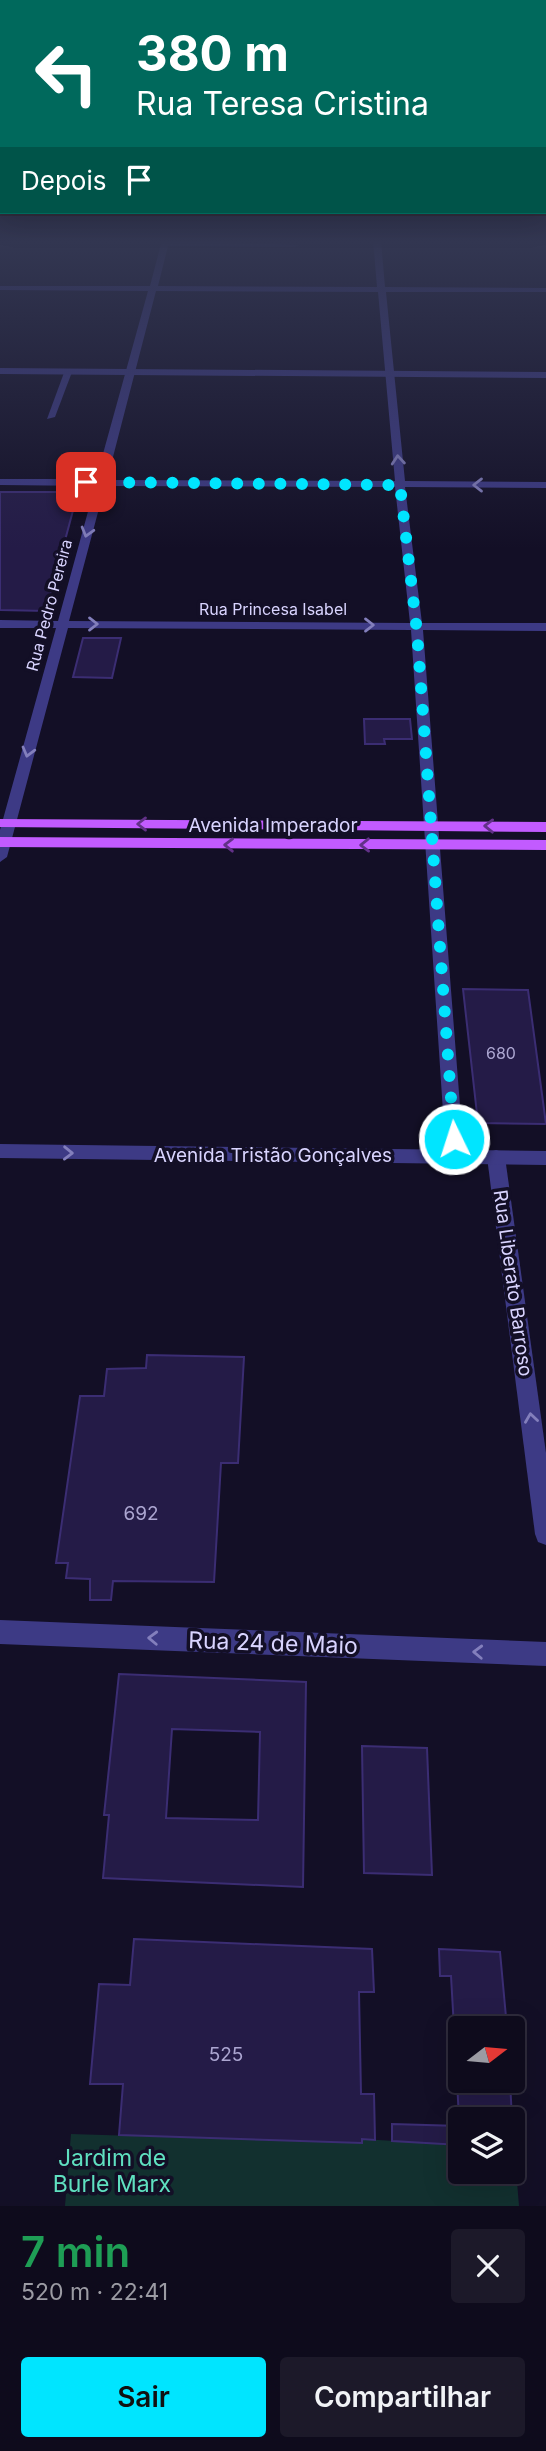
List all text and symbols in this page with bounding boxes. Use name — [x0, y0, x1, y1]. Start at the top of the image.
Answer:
text: 380 m — [136, 24, 289, 83]
icon: left — [21, 28, 112, 119]
text: Rua Teresa Cristina — [136, 84, 429, 123]
icon: arrive — [120, 161, 158, 199]
text: Depois — [21, 165, 106, 196]
pin — [56, 452, 116, 512]
one-way arrow — [391, 455, 406, 466]
icon: arrive — [67, 463, 105, 501]
one-way arrow — [472, 477, 483, 493]
one-way arrow — [81, 526, 96, 538]
street label: Rua Pedro Pereira — [22, 537, 76, 673]
street label: Rua Princesa Isabel — [199, 599, 347, 619]
one-way arrow — [88, 616, 98, 632]
one-way arrow — [364, 617, 375, 633]
one-way arrow — [22, 746, 36, 758]
street label: Avenida Imperador — [188, 814, 358, 837]
one-way arrow — [137, 816, 147, 832]
one-way arrow — [483, 818, 493, 834]
one-way arrow — [224, 837, 234, 853]
one-way arrow — [360, 837, 370, 853]
house number: 680 — [486, 1043, 516, 1063]
position arrow — [417, 1102, 491, 1176]
street label: Avenida Tristão Gonçalves — [154, 1144, 392, 1167]
one-way arrow — [63, 1145, 74, 1161]
street label: Rua Liberato Barroso — [489, 1188, 537, 1378]
one-way arrow — [523, 1412, 538, 1424]
house number: 692 — [123, 1502, 159, 1525]
street label: Rua 24 de Maio — [188, 1626, 358, 1660]
one-way arrow — [147, 1631, 158, 1646]
one-way arrow — [472, 1644, 483, 1659]
north arrow — [448, 2016, 525, 2093]
map controls — [448, 2016, 525, 2184]
house number: 525 — [209, 2043, 243, 2066]
button: layers — [448, 2107, 525, 2184]
park label: Jardim de Burle Marx — [53, 2144, 171, 2198]
text: 7 min — [21, 2226, 130, 2277]
button: close — [451, 2229, 525, 2303]
text: 520 m · 22:41 — [21, 2278, 168, 2306]
button: Sair — [21, 2357, 266, 2437]
button: Compartilhar — [280, 2357, 525, 2437]

